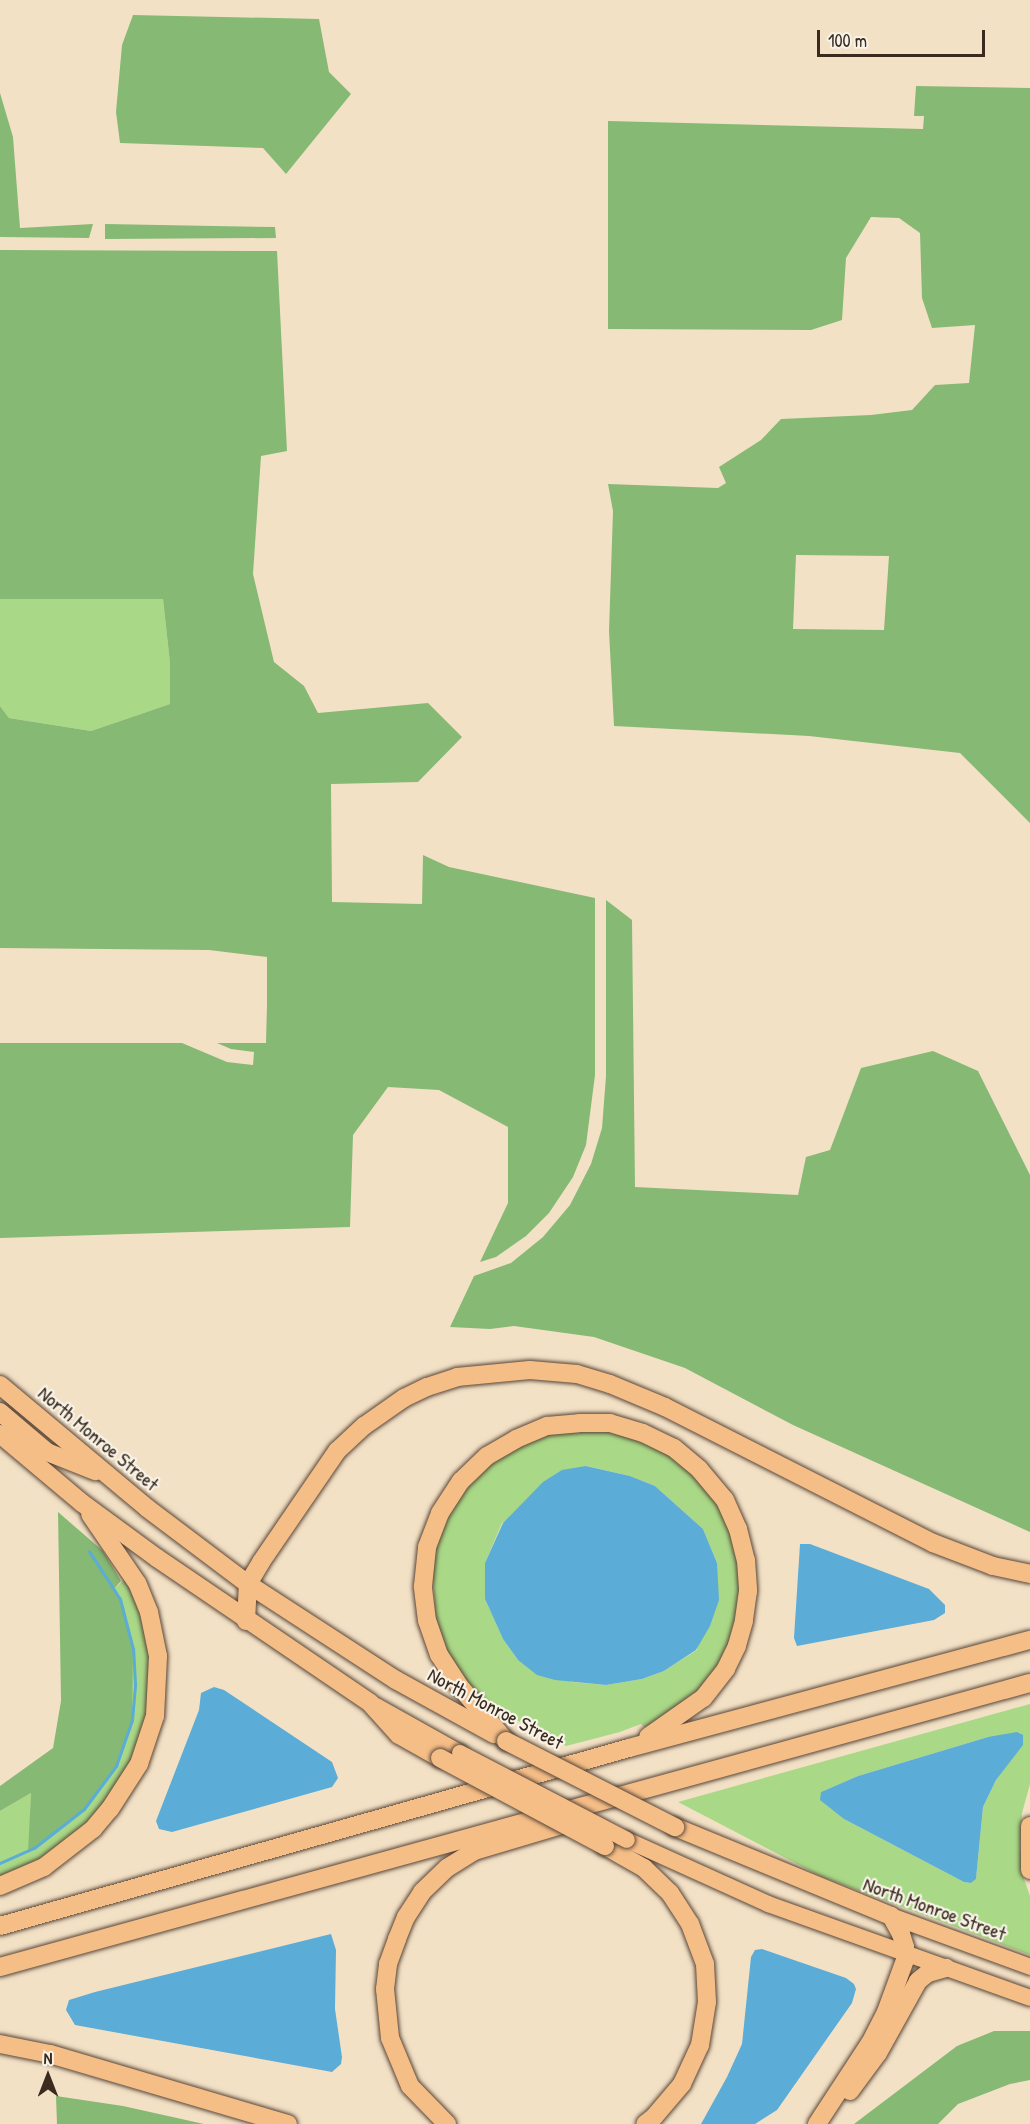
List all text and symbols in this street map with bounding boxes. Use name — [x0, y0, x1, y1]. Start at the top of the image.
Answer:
scale bar — [820, 18, 988, 56]
text: 100 m — [828, 28, 867, 53]
street label: North Monroe Street — [34, 1381, 164, 1495]
street label: North Monroe Street — [424, 1662, 568, 1754]
street label: North Monroe Street — [860, 1871, 1010, 1945]
north arrow — [18, 2046, 78, 2106]
text: N — [44, 2047, 52, 2069]

